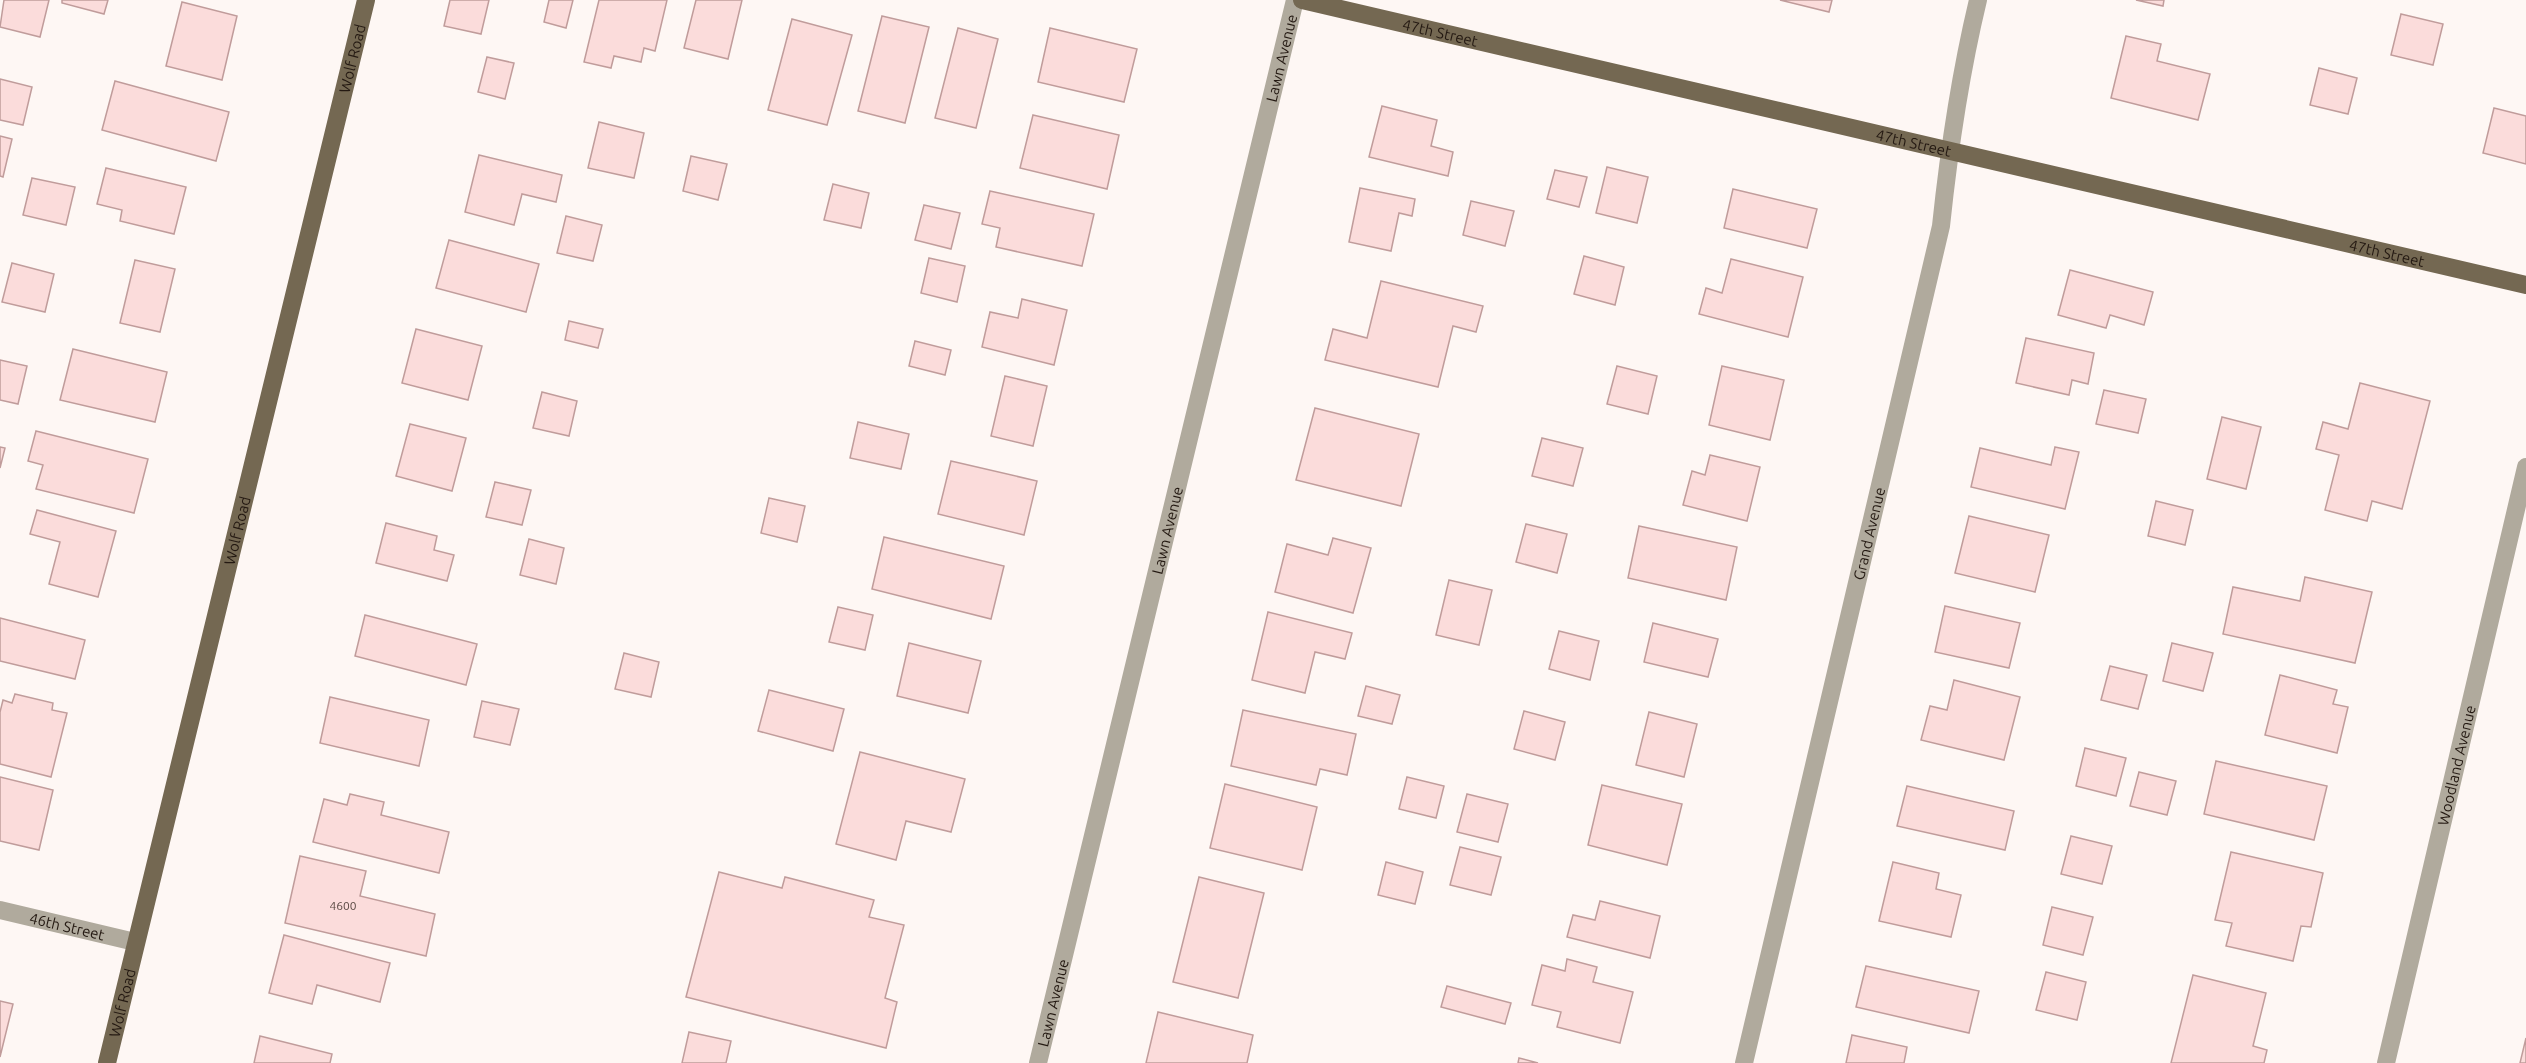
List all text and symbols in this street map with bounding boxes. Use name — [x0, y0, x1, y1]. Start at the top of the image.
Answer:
street label: Lawn Avenue — [1262, 12, 1300, 103]
street label: 47th Street — [1401, 15, 1480, 49]
street label: Wolf Road — [335, 22, 368, 94]
street label: 47th Street — [1874, 125, 1953, 159]
street label: 47th Street — [2348, 236, 2426, 270]
street label: Lawn Avenue — [1148, 485, 1186, 576]
street label: Grand Avenue — [1850, 485, 1888, 582]
street label: Wolf Road — [220, 494, 253, 567]
street label: Woodland Avenue — [2434, 703, 2478, 827]
house number: 4600 — [329, 899, 357, 912]
street label: 46th Street — [28, 909, 107, 943]
street label: Lawn Avenue — [1034, 957, 1071, 1048]
street label: Wolf Road — [105, 967, 138, 1039]

